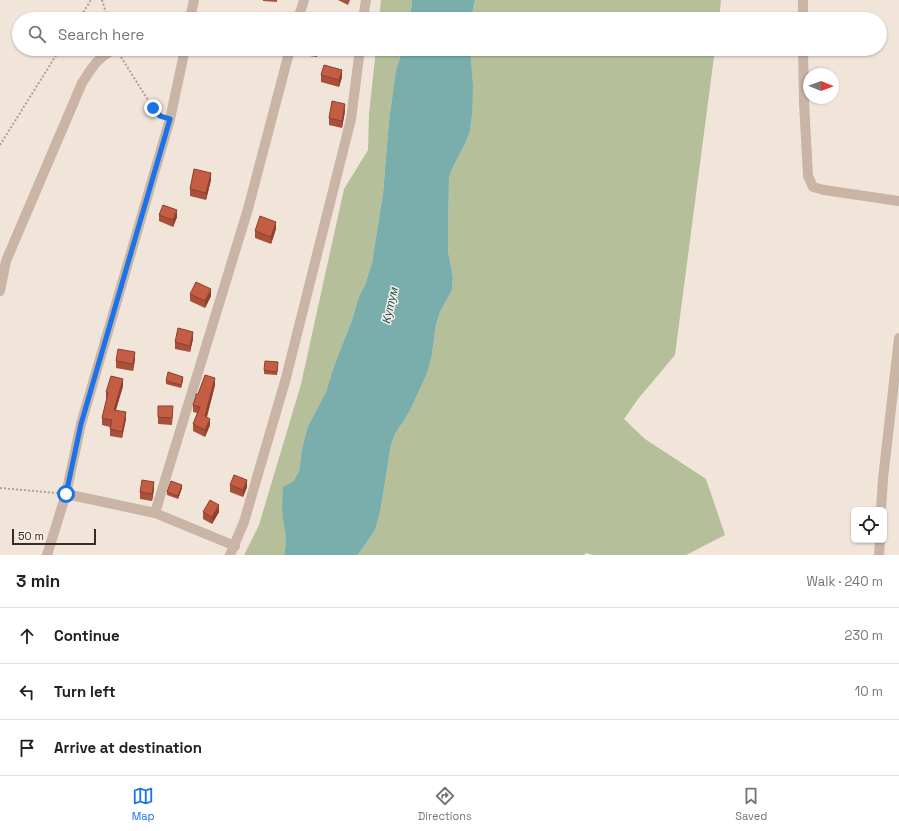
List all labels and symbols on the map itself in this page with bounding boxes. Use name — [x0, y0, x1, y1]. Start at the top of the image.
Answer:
north arrow — [803, 68, 839, 104]
route end — [144, 99, 162, 117]
water label: Кутум — [378, 285, 402, 325]
route start — [57, 485, 75, 503]
scale bar — [12, 527, 96, 546]

